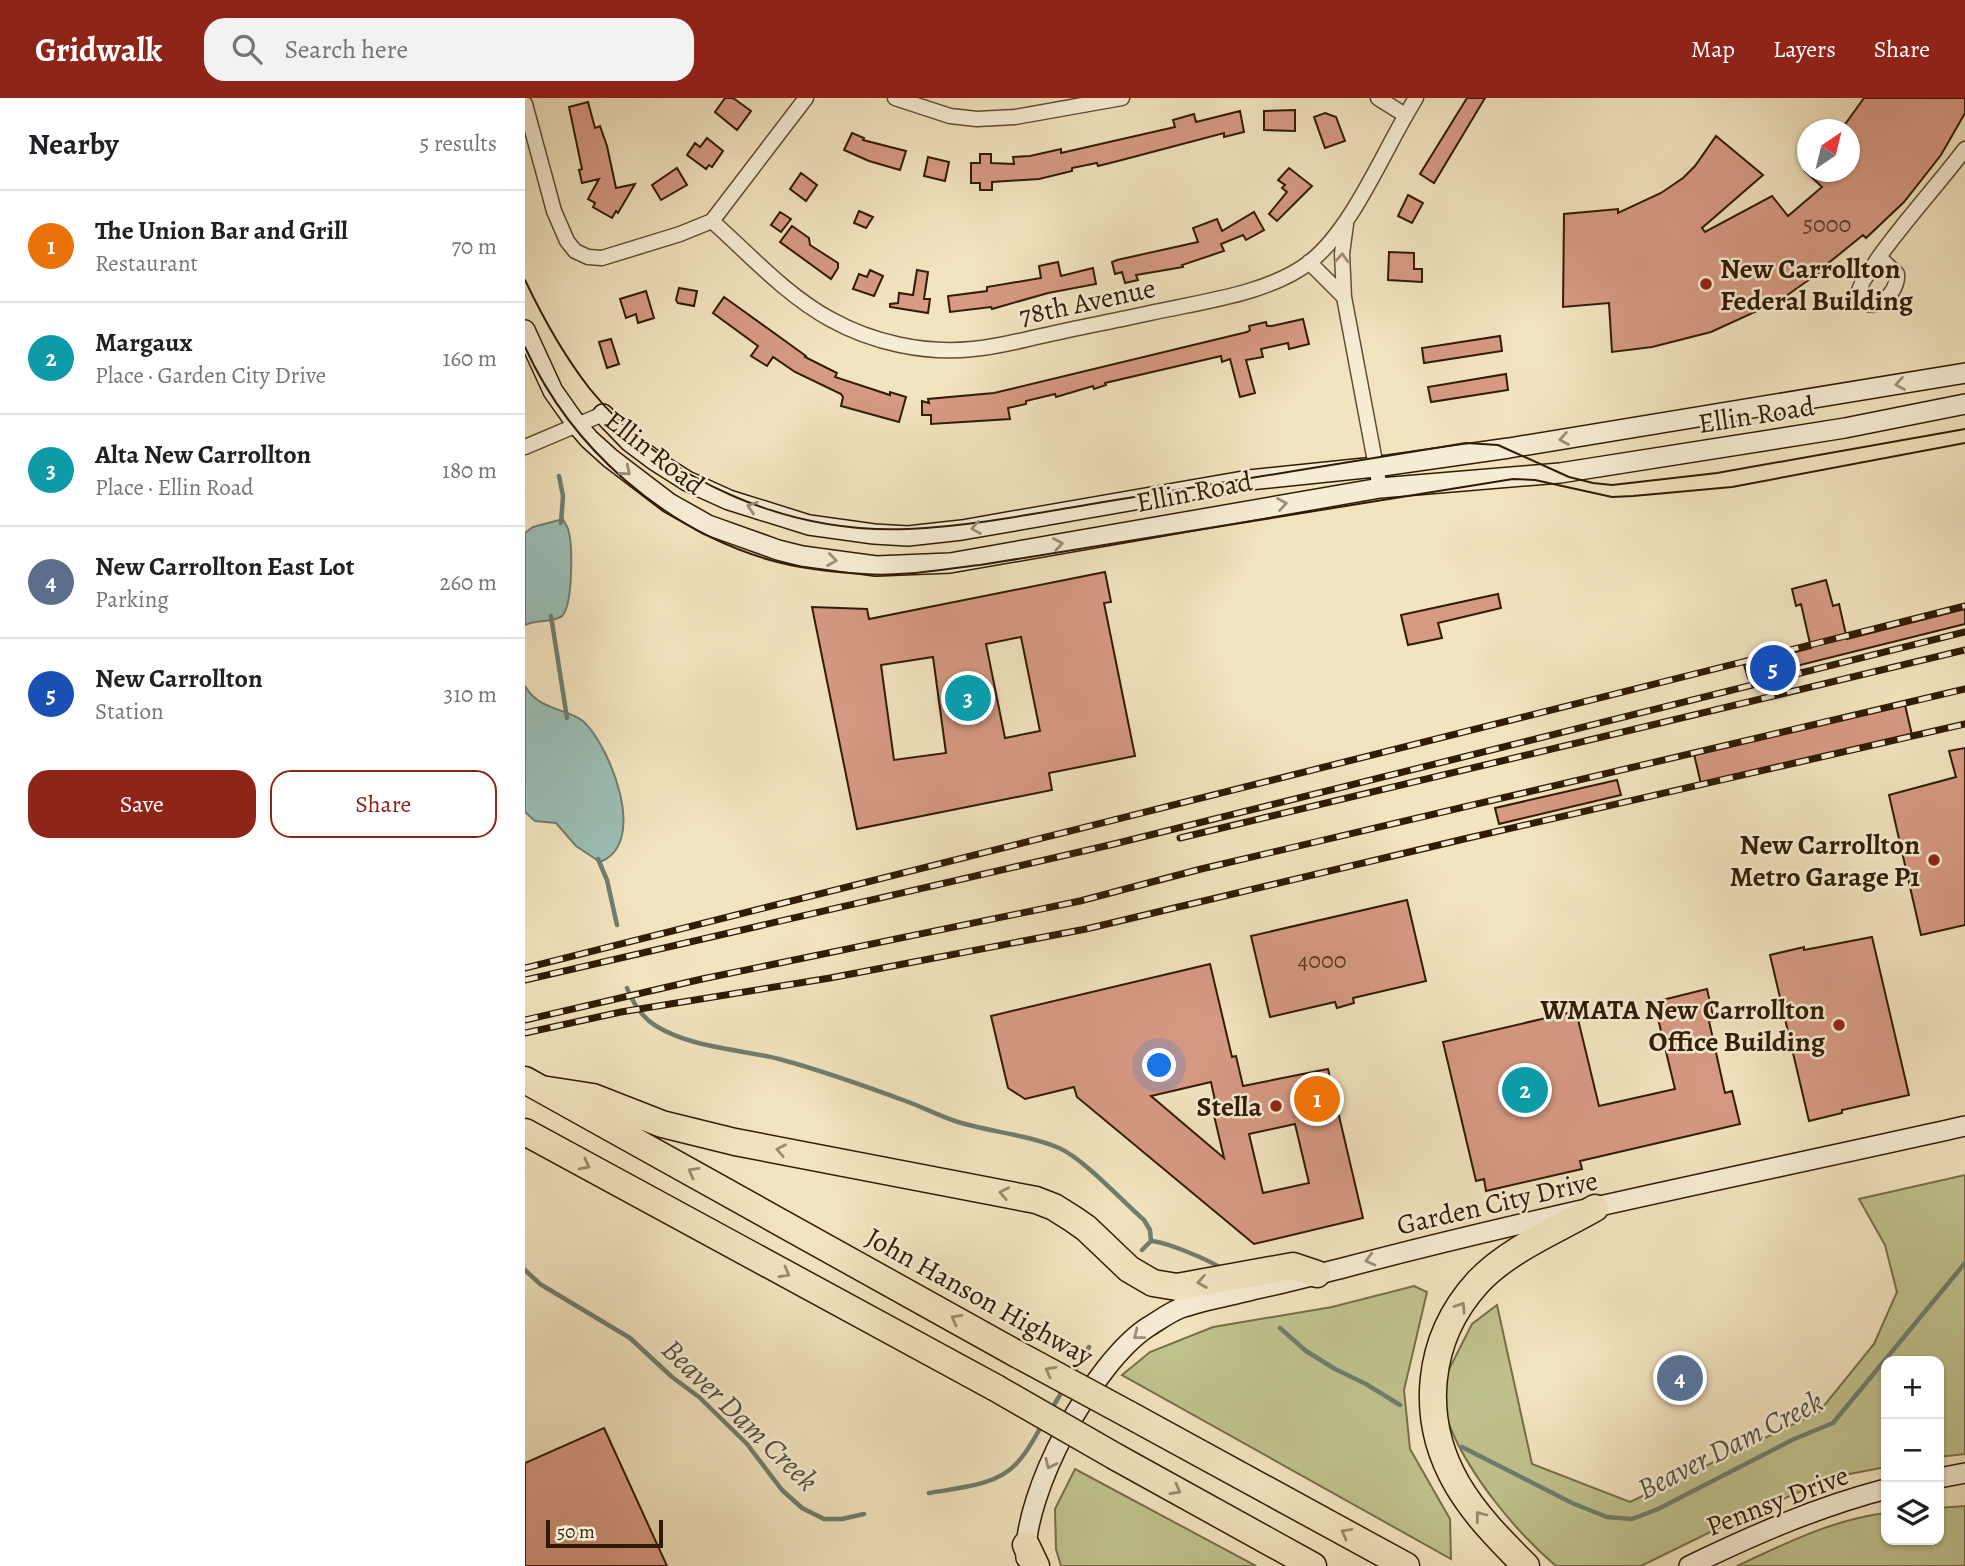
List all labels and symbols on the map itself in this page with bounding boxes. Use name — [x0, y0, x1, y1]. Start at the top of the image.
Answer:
north arrow — [1797, 119, 1860, 182]
house number: 5000 — [1803, 208, 1851, 240]
place label: New Carrollton Federal Building — [1720, 250, 1914, 320]
one-way arrow — [1335, 252, 1350, 263]
street label: 78th Avenue — [1016, 269, 1159, 335]
marker: New Carrollton Federal Building — [1698, 276, 1714, 292]
one-way arrow — [1895, 376, 1906, 391]
street label: Ellin Road — [1695, 387, 1818, 443]
street label: Ellin Road — [596, 402, 713, 504]
one-way arrow — [1558, 432, 1570, 447]
street label: Ellin Road — [1133, 462, 1256, 522]
one-way arrow — [618, 463, 631, 475]
one-way arrow — [1276, 497, 1288, 512]
one-way arrow — [747, 501, 759, 515]
one-way arrow — [970, 520, 982, 535]
one-way arrow — [1052, 537, 1064, 552]
one-way arrow — [826, 552, 838, 567]
pin: 5 — [1750, 642, 1796, 694]
pin: 3 — [945, 672, 991, 724]
place label: New Carrollton Metro Garage P1 — [1730, 826, 1920, 896]
marker: New Carrollton Metro Garage P1 — [1926, 852, 1942, 868]
house number: 4000 — [1297, 944, 1347, 976]
place label: WMATA New Carrollton Office Building — [1539, 991, 1826, 1061]
marker: WMATA New Carrollton Office Building — [1831, 1017, 1847, 1033]
your location — [1142, 1048, 1176, 1082]
pin: 2 — [1502, 1064, 1548, 1116]
pin: 1 — [1294, 1073, 1340, 1125]
place label: Stella — [1197, 1088, 1262, 1126]
marker: Stella — [1268, 1098, 1284, 1114]
one-way arrow — [775, 1144, 787, 1159]
one-way arrow — [578, 1156, 590, 1170]
street label: Garden City Drive — [1393, 1161, 1602, 1245]
one-way arrow — [687, 1167, 700, 1181]
one-way arrow — [999, 1186, 1010, 1201]
street label: John Hanson Highway — [859, 1219, 1100, 1375]
one-way arrow — [1364, 1252, 1376, 1266]
one-way arrow — [777, 1265, 790, 1278]
one-way arrow — [1196, 1274, 1208, 1289]
one-way arrow — [1453, 1301, 1466, 1314]
one-way arrow — [950, 1314, 963, 1327]
one-way arrow — [1133, 1326, 1145, 1339]
water label: Beaver Dam Creek — [653, 1330, 827, 1500]
pin: 4 — [1657, 1352, 1703, 1404]
one-way arrow — [1045, 1366, 1057, 1380]
water label: Beaver Dam Creek — [1630, 1381, 1830, 1509]
street label: Pennsy Drive — [1701, 1456, 1854, 1545]
one-way arrow — [1044, 1457, 1058, 1469]
one-way arrow — [1169, 1482, 1181, 1495]
one-way arrow — [1475, 1511, 1488, 1523]
scale bar — [546, 1517, 663, 1549]
one-way arrow — [1341, 1528, 1353, 1541]

